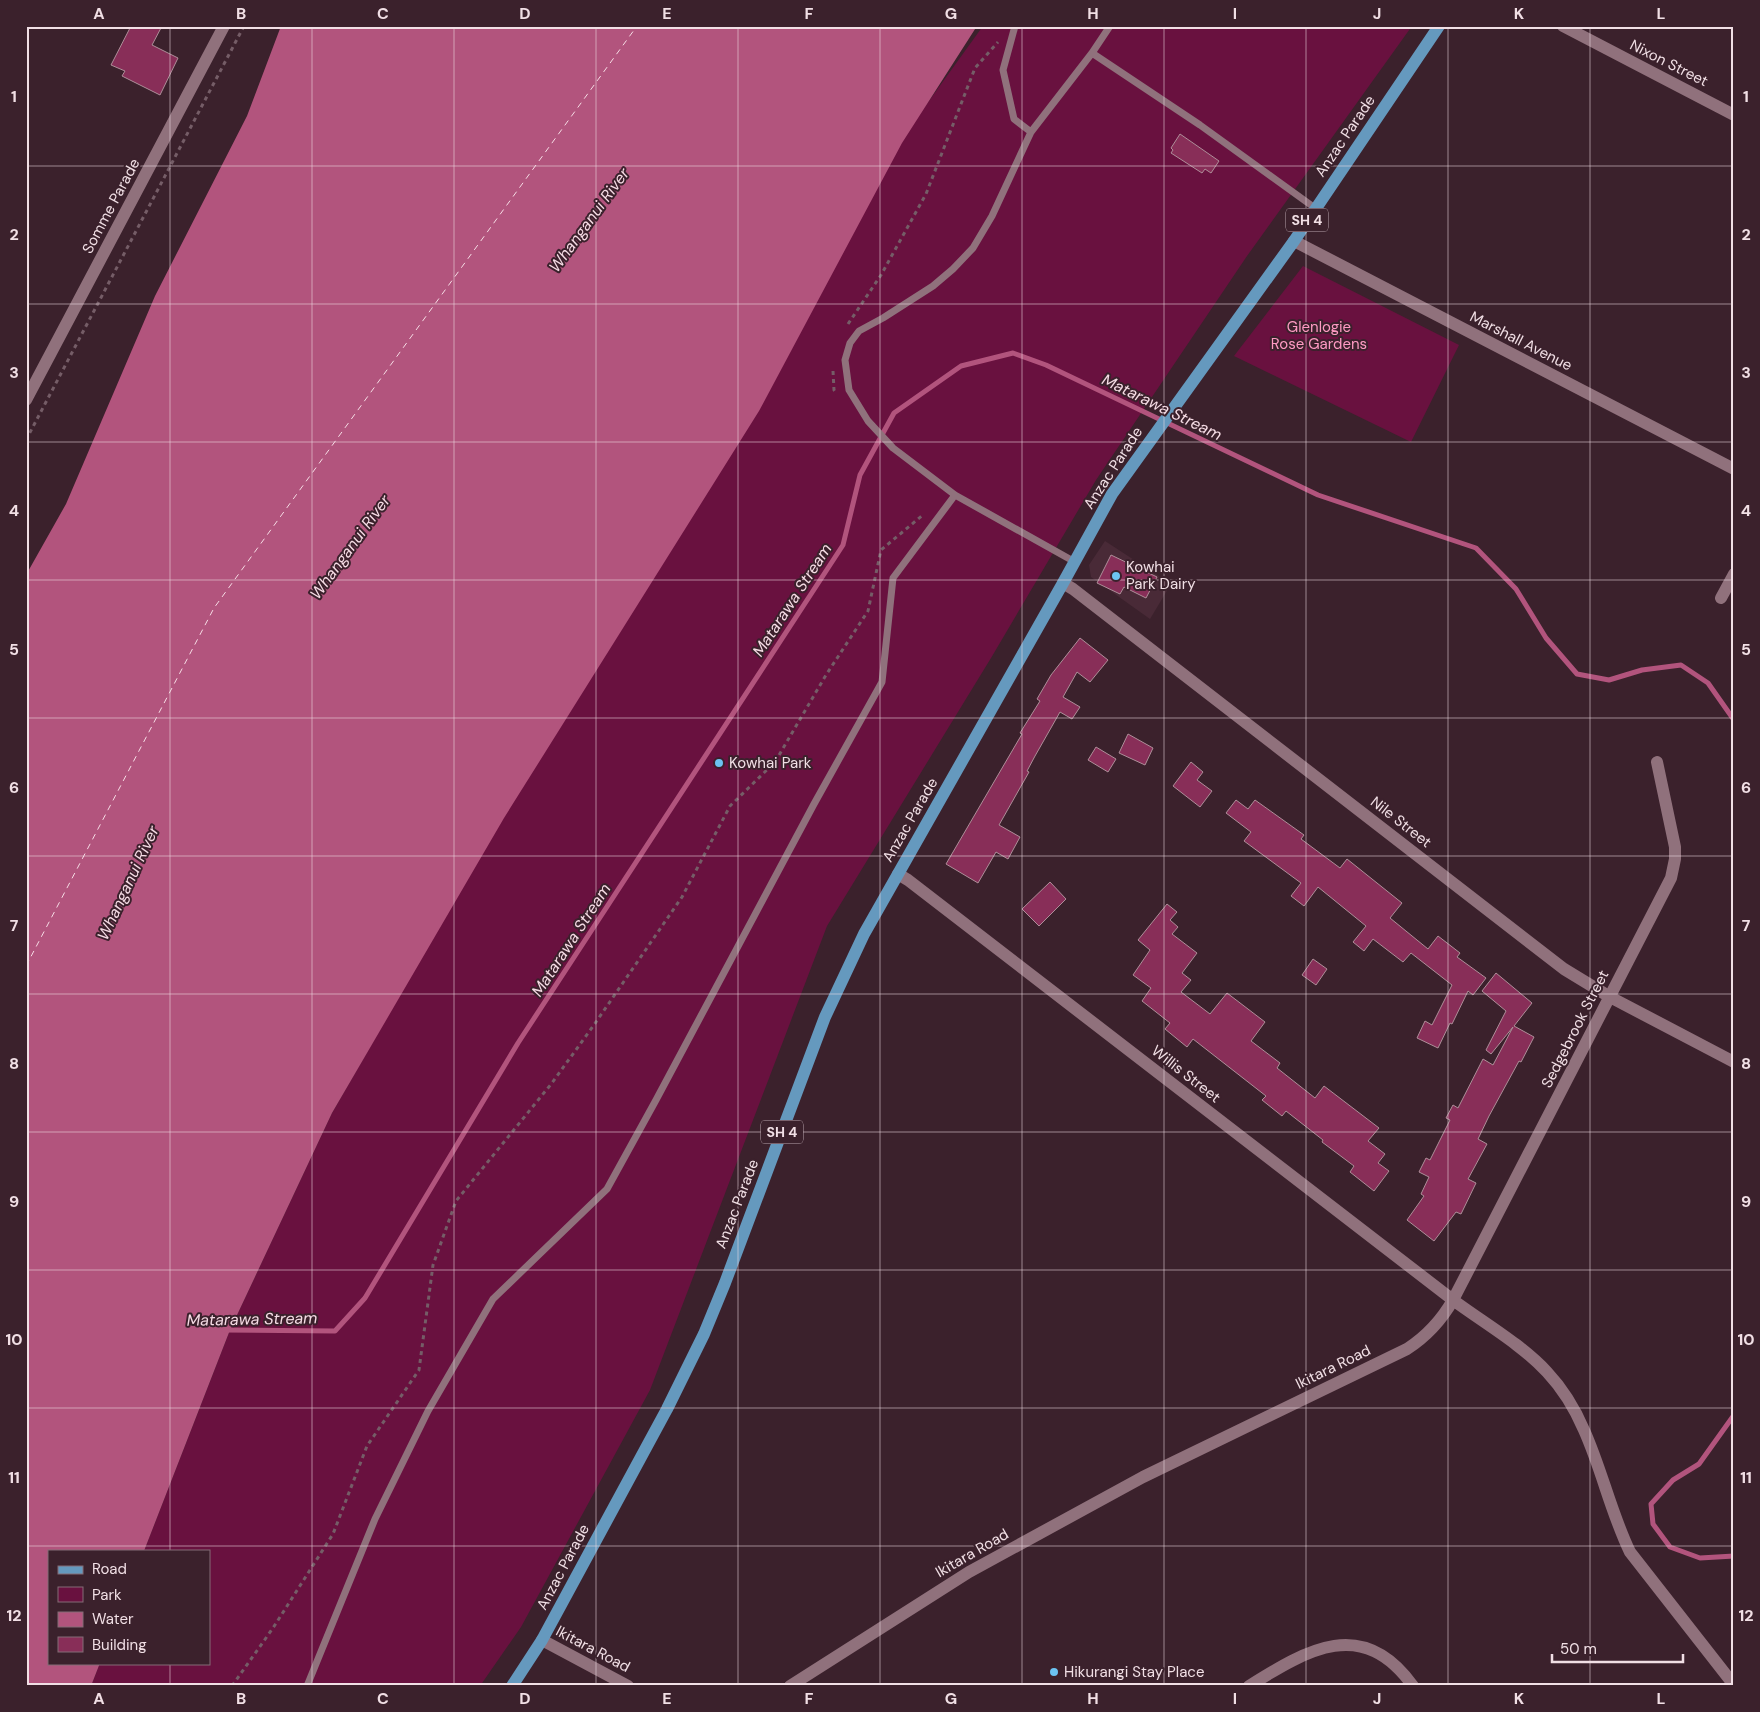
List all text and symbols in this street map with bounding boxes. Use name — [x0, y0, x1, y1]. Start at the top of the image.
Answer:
text: A — [93, 3, 105, 24]
text: B — [236, 3, 246, 24]
text: C — [377, 3, 389, 24]
text: D — [519, 3, 531, 24]
text: E — [662, 3, 672, 24]
text: F — [805, 3, 814, 24]
text: G — [945, 3, 957, 24]
text: H — [1087, 3, 1099, 24]
text: I — [1233, 3, 1237, 24]
text: J — [1373, 3, 1381, 24]
text: K — [1514, 3, 1525, 24]
text: L — [1657, 3, 1666, 24]
street label: Nixon Street — [1627, 35, 1712, 91]
text: 1 — [11, 86, 17, 107]
text: 1 — [1743, 86, 1749, 107]
street label: Anzac Parade — [1310, 91, 1380, 181]
street label: Somme Parade — [78, 155, 144, 257]
water label: Whanganui River — [544, 163, 635, 276]
road number: SH 4 — [1286, 208, 1328, 232]
text: 2 — [9, 224, 19, 245]
text: 2 — [1741, 224, 1751, 245]
street label: Marshall Avenue — [1466, 307, 1576, 375]
park label: Glenlogie Rose Gardens — [1271, 317, 1367, 354]
text: 3 — [9, 362, 19, 383]
text: 3 — [1741, 362, 1751, 383]
water label: Matarawa Stream — [1099, 369, 1225, 445]
street label: Anzac Parade — [1079, 423, 1147, 513]
water label: Whanganui River — [305, 490, 396, 603]
text: 4 — [9, 500, 19, 521]
text: 4 — [1741, 500, 1751, 521]
water label: Matarawa Stream — [748, 539, 836, 661]
place label: Kowhai Park Dairy — [1126, 557, 1196, 594]
marker: Kowhai Park Dairy — [1110, 570, 1122, 582]
text: 5 — [9, 639, 19, 660]
text: 5 — [1741, 639, 1751, 660]
place label: Kowhai Park — [729, 753, 812, 773]
marker: Kowhai Park — [713, 757, 725, 769]
street label: Anzac Parade — [878, 774, 942, 866]
text: 6 — [9, 777, 19, 798]
text: 6 — [1741, 777, 1751, 798]
street label: Nile Street — [1366, 792, 1436, 852]
water label: Whanganui River — [92, 821, 164, 944]
water label: Matarawa Stream — [527, 879, 615, 1001]
text: 7 — [10, 915, 19, 936]
text: 7 — [1742, 915, 1751, 936]
street label: Sedgebrook Street — [1537, 967, 1613, 1091]
street label: Willis Street — [1147, 1041, 1225, 1107]
text: 8 — [9, 1053, 19, 1074]
text: 8 — [1741, 1053, 1751, 1074]
road number: SH 4 — [761, 1120, 803, 1144]
street label: Anzac Parade — [711, 1156, 763, 1252]
text: 9 — [9, 1191, 19, 1212]
text: 9 — [1741, 1191, 1751, 1212]
water label: Matarawa Stream — [186, 1307, 318, 1331]
text: 10 — [5, 1329, 23, 1350]
text: 10 — [1737, 1329, 1755, 1350]
street label: Ikitara Road — [1292, 1340, 1374, 1394]
text: 11 — [8, 1467, 20, 1488]
text: 11 — [1740, 1467, 1752, 1488]
street label: Anzac Parade — [532, 1521, 594, 1613]
street label: Ikitara Road — [932, 1524, 1012, 1582]
legend — [48, 1550, 210, 1664]
text: Road — [92, 1559, 127, 1579]
text: Park — [92, 1585, 122, 1605]
text: 12 — [6, 1605, 22, 1626]
text: 12 — [1738, 1605, 1754, 1626]
text: Water — [92, 1609, 134, 1629]
street label: Ikitara Road — [552, 1621, 634, 1677]
scale bar — [1552, 1632, 1684, 1664]
text: Building — [92, 1635, 147, 1655]
text: 50 m — [1560, 1639, 1597, 1659]
place label: Hikurangi Stay Place — [1064, 1662, 1204, 1682]
marker: Hikurangi Stay Place — [1048, 1666, 1060, 1678]
text: A — [93, 1688, 105, 1709]
text: B — [236, 1688, 246, 1709]
text: C — [377, 1688, 389, 1709]
text: D — [519, 1688, 531, 1709]
text: E — [662, 1688, 672, 1709]
text: F — [805, 1688, 814, 1709]
text: G — [945, 1688, 957, 1709]
text: H — [1087, 1688, 1099, 1709]
text: I — [1233, 1688, 1237, 1709]
text: J — [1373, 1688, 1381, 1709]
text: K — [1514, 1688, 1525, 1709]
text: L — [1657, 1688, 1666, 1709]

